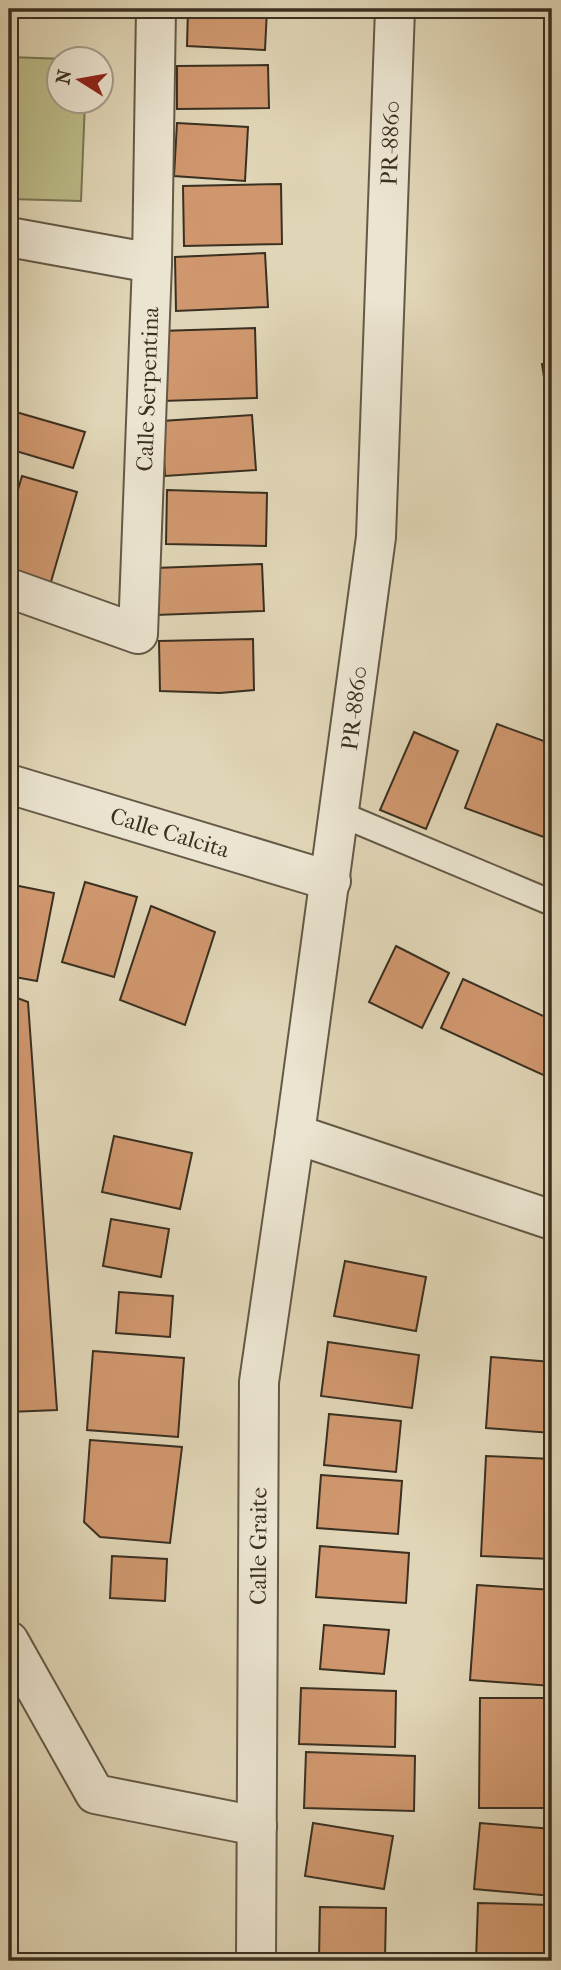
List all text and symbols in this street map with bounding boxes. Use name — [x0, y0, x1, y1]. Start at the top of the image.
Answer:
north arrow — [46, 46, 116, 116]
text: N — [52, 67, 77, 86]
street label: PR-8860 — [376, 100, 405, 186]
street label: Calle Serpentina — [131, 306, 164, 472]
street label: PR-8860 — [336, 664, 373, 752]
street label: Calle Calcita — [107, 802, 233, 864]
street label: Calle Graite — [245, 1487, 272, 1605]

